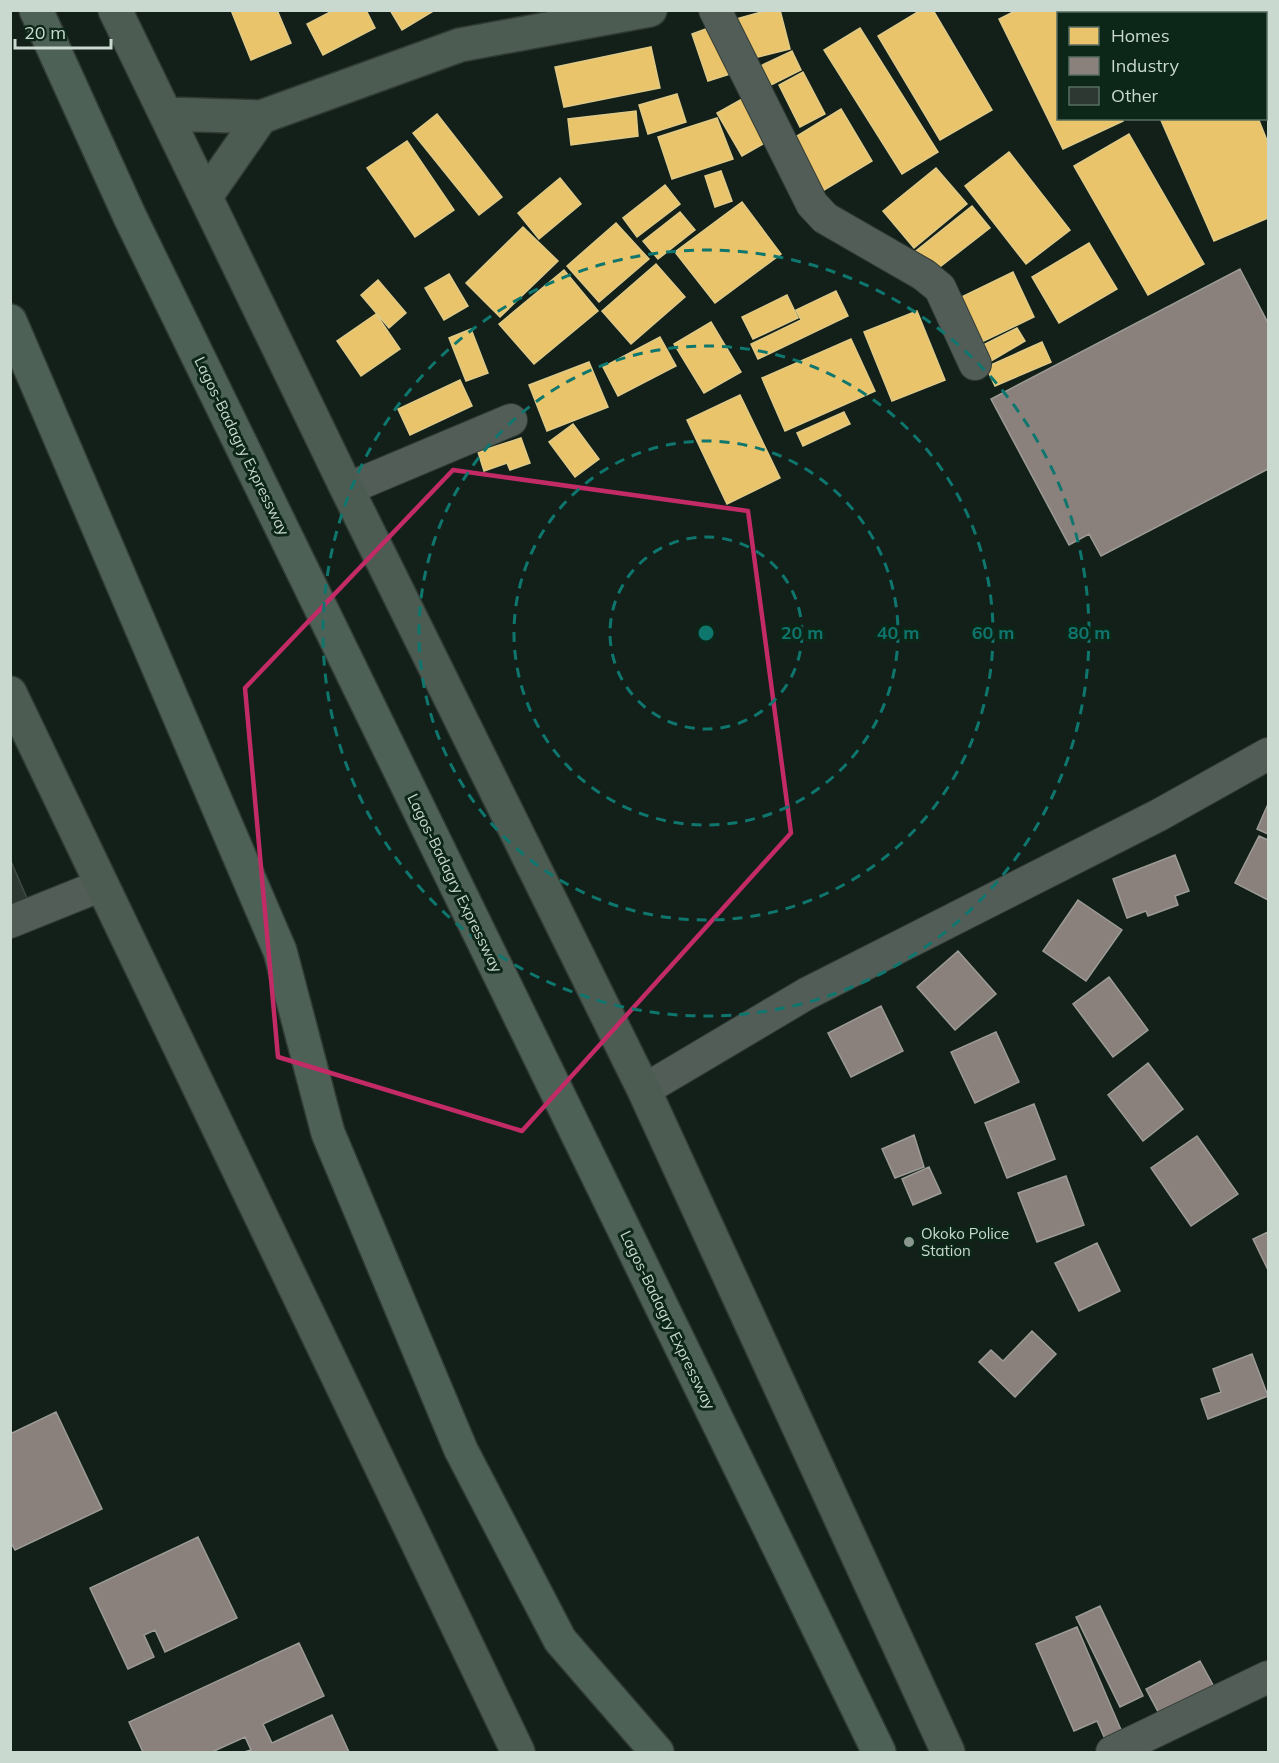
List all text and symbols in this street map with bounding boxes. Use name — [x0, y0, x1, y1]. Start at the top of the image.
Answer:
scale bar — [15, 12, 111, 50]
legend — [1057, 12, 1267, 120]
text: 20 m — [24, 21, 66, 44]
text: Homes — [1111, 24, 1170, 47]
text: Industry — [1111, 54, 1180, 77]
text: Other — [1111, 84, 1159, 107]
street label: Lagos-Badagry Expressway — [190, 354, 294, 539]
text: 20 m — [781, 621, 823, 644]
text: 40 m — [877, 621, 919, 644]
text: 60 m — [972, 621, 1014, 644]
text: 80 m — [1068, 621, 1110, 644]
centre of rings — [696, 623, 716, 643]
street label: Lagos-Badagry Expressway — [403, 791, 507, 976]
place label: Okoko Police Station — [921, 1224, 1009, 1260]
street label: Lagos-Badagry Expressway — [616, 1228, 720, 1413]
marker: Okoko Police Station — [902, 1235, 916, 1249]

